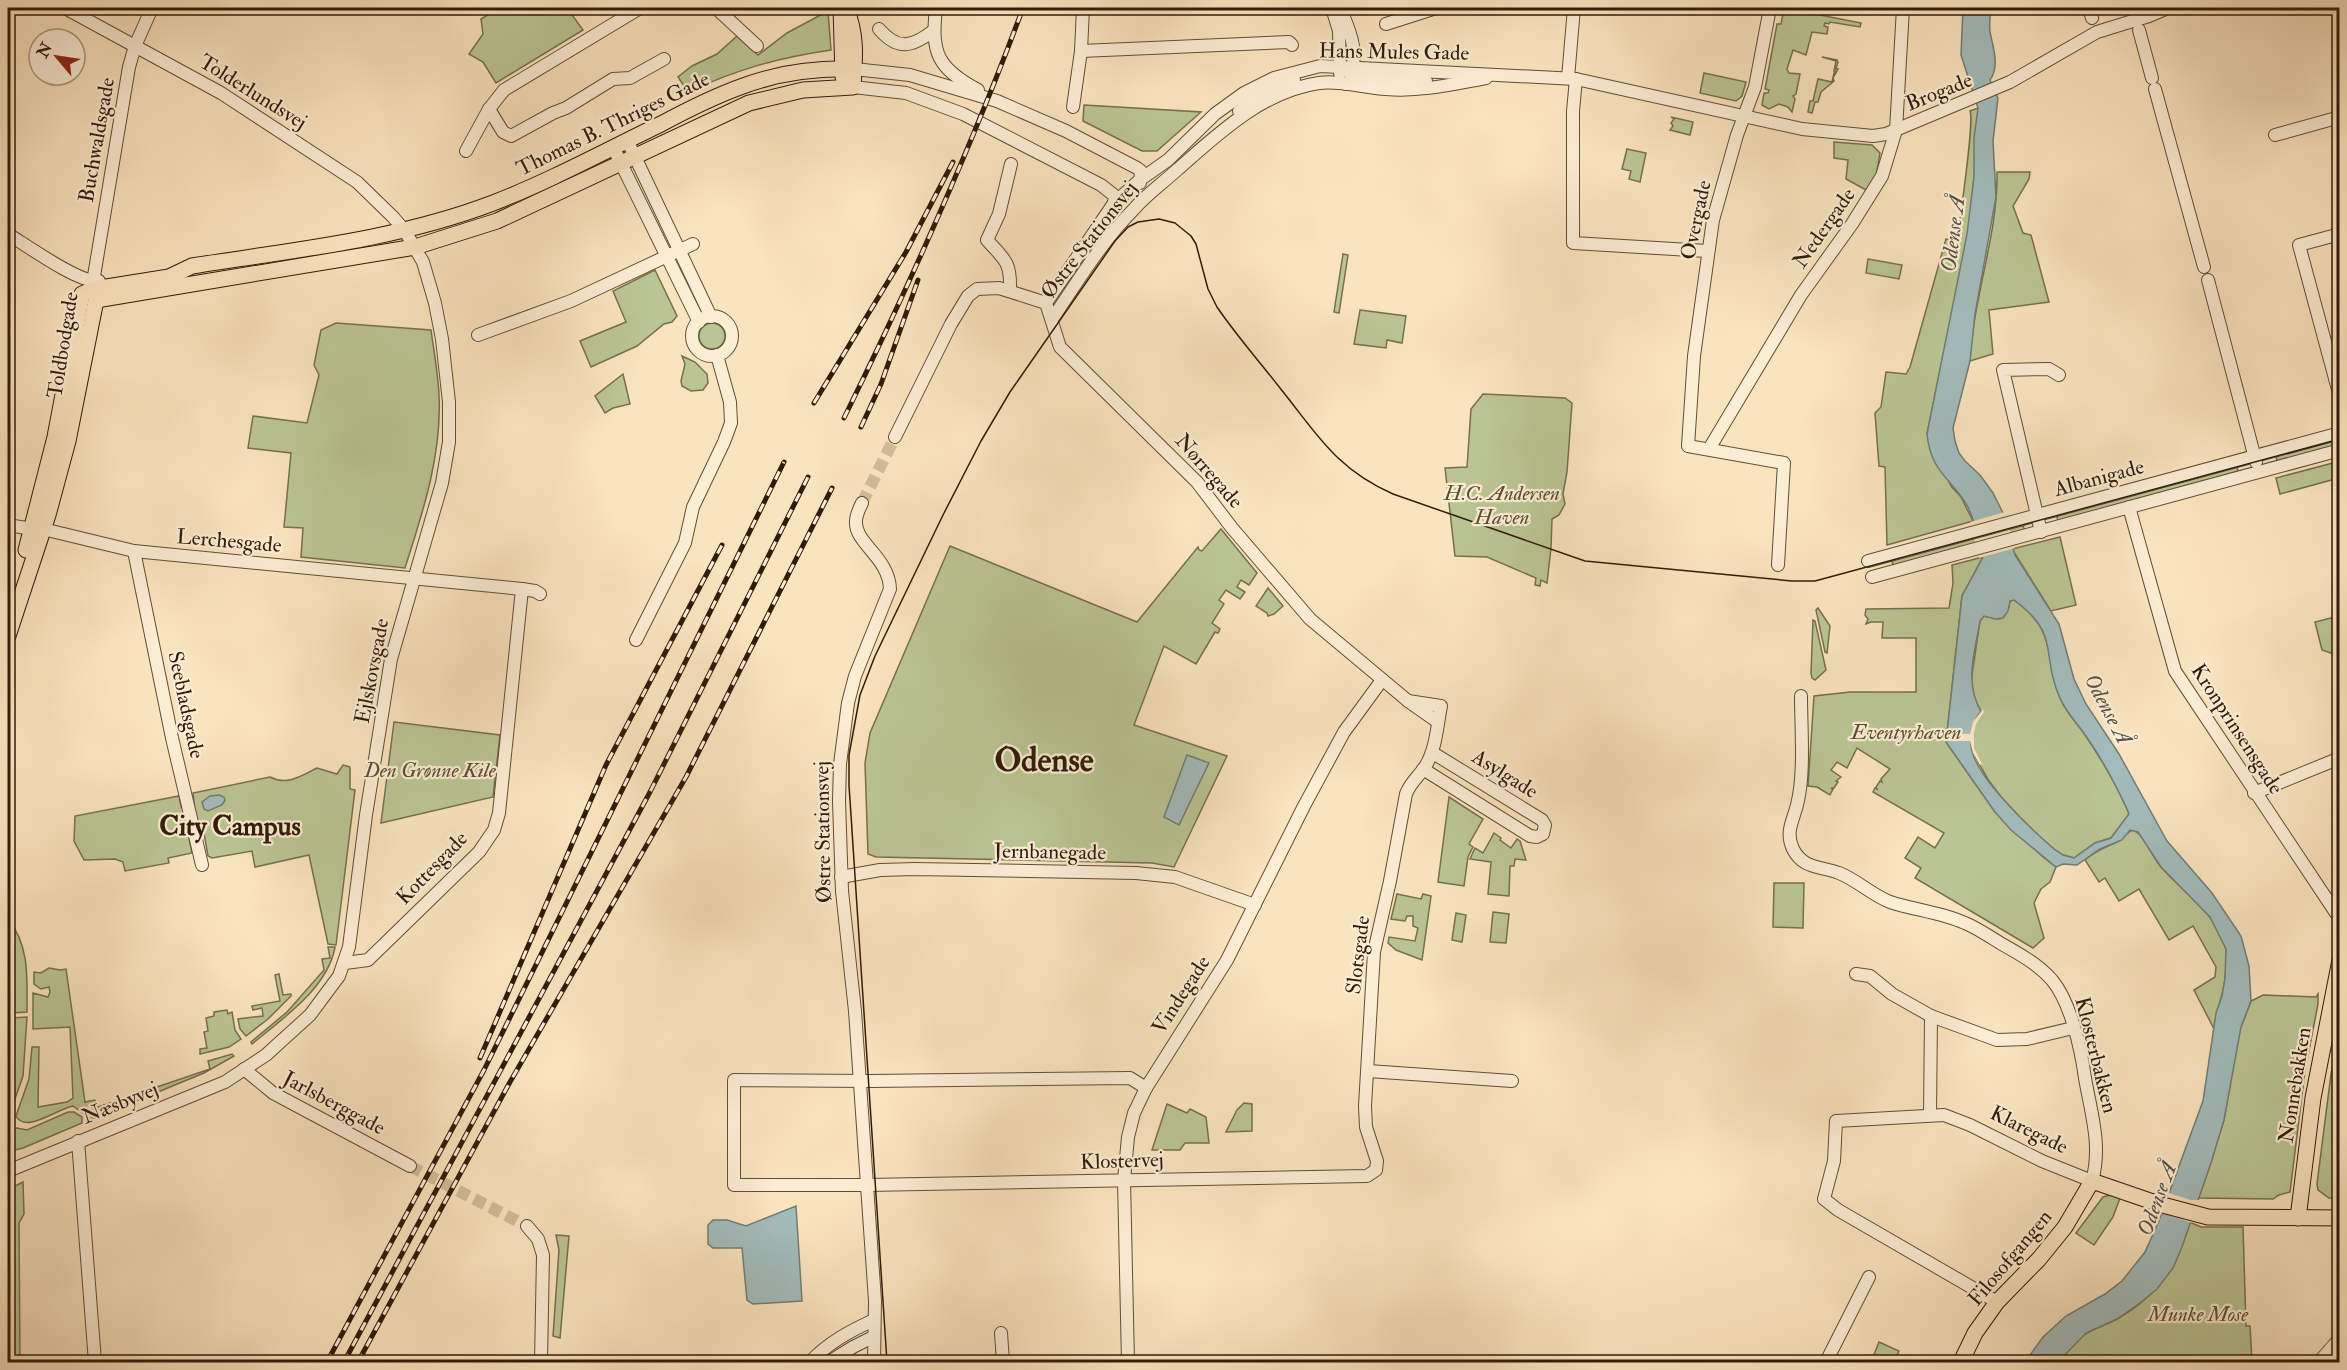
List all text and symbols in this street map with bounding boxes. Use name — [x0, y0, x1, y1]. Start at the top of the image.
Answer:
north arrow — [27, 27, 87, 87]
street label: Hans Mules Gade — [1319, 37, 1470, 67]
text: N — [32, 39, 57, 62]
street label: Tolderlundsvej — [194, 48, 312, 136]
street label: Thomas B. Thriges Gade — [512, 65, 714, 182]
street label: Brogade — [1902, 66, 1977, 118]
street label: Buchwaldsgade — [73, 75, 121, 205]
street label: Østre Stationsvej — [1035, 176, 1143, 304]
street label: Overgade — [1674, 178, 1718, 262]
street label: Nedergade — [1787, 182, 1862, 273]
water label: Odense Å — [1933, 192, 1972, 274]
street label: Toldbodgade — [41, 290, 85, 400]
street label: Nørregade — [1169, 428, 1249, 514]
street label: Albanigade — [2050, 453, 2147, 503]
park label: H.C. Andersen Haven — [1443, 480, 1560, 531]
street label: Lerchesgade — [175, 523, 283, 559]
street label: Ejlskovsgade — [349, 616, 395, 726]
street label: Seebladsgade — [161, 649, 211, 761]
street label: Kronprinsensgade — [2185, 659, 2289, 800]
water label: Odense Å — [2078, 668, 2140, 751]
park label: Eventyrhaven — [1849, 719, 1961, 746]
district label: Odense — [994, 740, 1094, 781]
street label: Asylgade — [1466, 743, 1543, 805]
park label: Den Grønne Kile — [363, 757, 497, 784]
street label: Østre Stationsvej — [808, 761, 838, 903]
district label: City Campus — [159, 810, 301, 844]
street label: Kottesgade — [390, 825, 474, 911]
street label: Jernbanegade — [993, 838, 1106, 866]
street label: Slotsgade — [1340, 914, 1376, 996]
street label: Vindegade — [1146, 950, 1216, 1039]
street label: Klosterbakken — [2069, 994, 2124, 1116]
street label: Nonnebakken — [2273, 1025, 2318, 1145]
street label: Jarlsberggade — [277, 1064, 390, 1141]
street label: Næsbyvej — [78, 1075, 162, 1131]
street label: Klaregade — [1986, 1100, 2073, 1160]
street label: Klostervej — [1080, 1146, 1164, 1176]
water label: Odense Å — [2130, 1156, 2184, 1240]
street label: Filosofgangen — [1962, 1204, 2058, 1312]
park label: Munke Mose — [2146, 1301, 2249, 1328]

